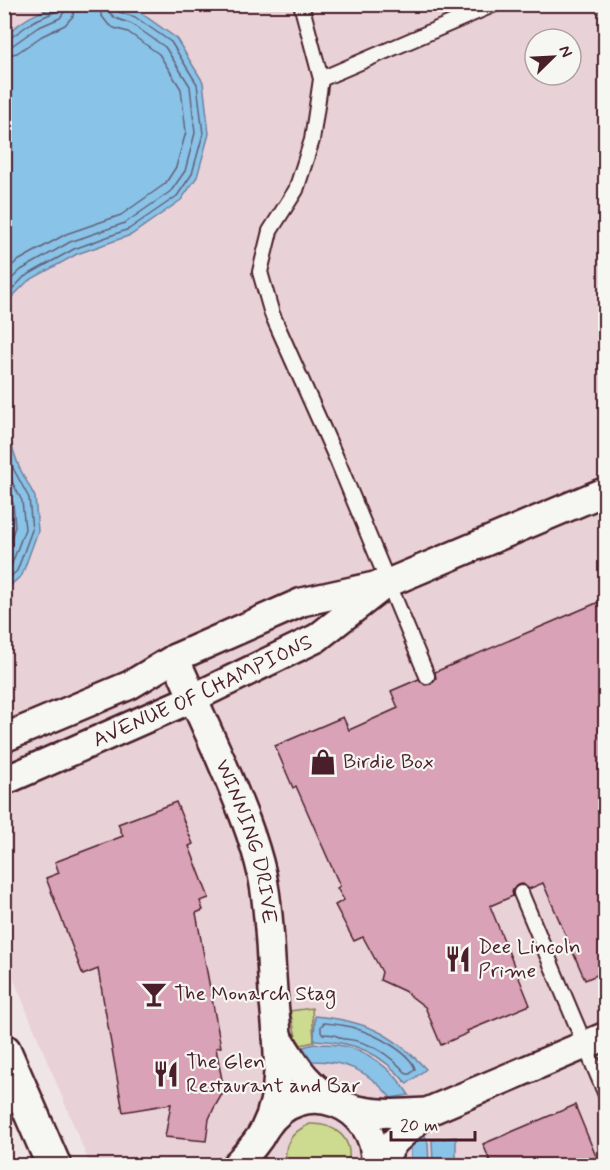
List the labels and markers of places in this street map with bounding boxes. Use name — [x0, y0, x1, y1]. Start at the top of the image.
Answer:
shop icon: Birdie Box — [308, 747, 338, 777]
place label: Birdie Box — [343, 748, 434, 776]
place label: Dee Lincoln Prime — [478, 933, 581, 985]
restaurant icon: Dee Lincoln Prime — [443, 944, 473, 974]
bar icon: The Monarch Stag — [139, 979, 169, 1009]
place label: The Monarch Stag — [174, 980, 336, 1009]
place label: The Glen Restaurant and Bar — [186, 1048, 361, 1100]
restaurant icon: The Glen Restaurant and Bar — [151, 1059, 181, 1089]

